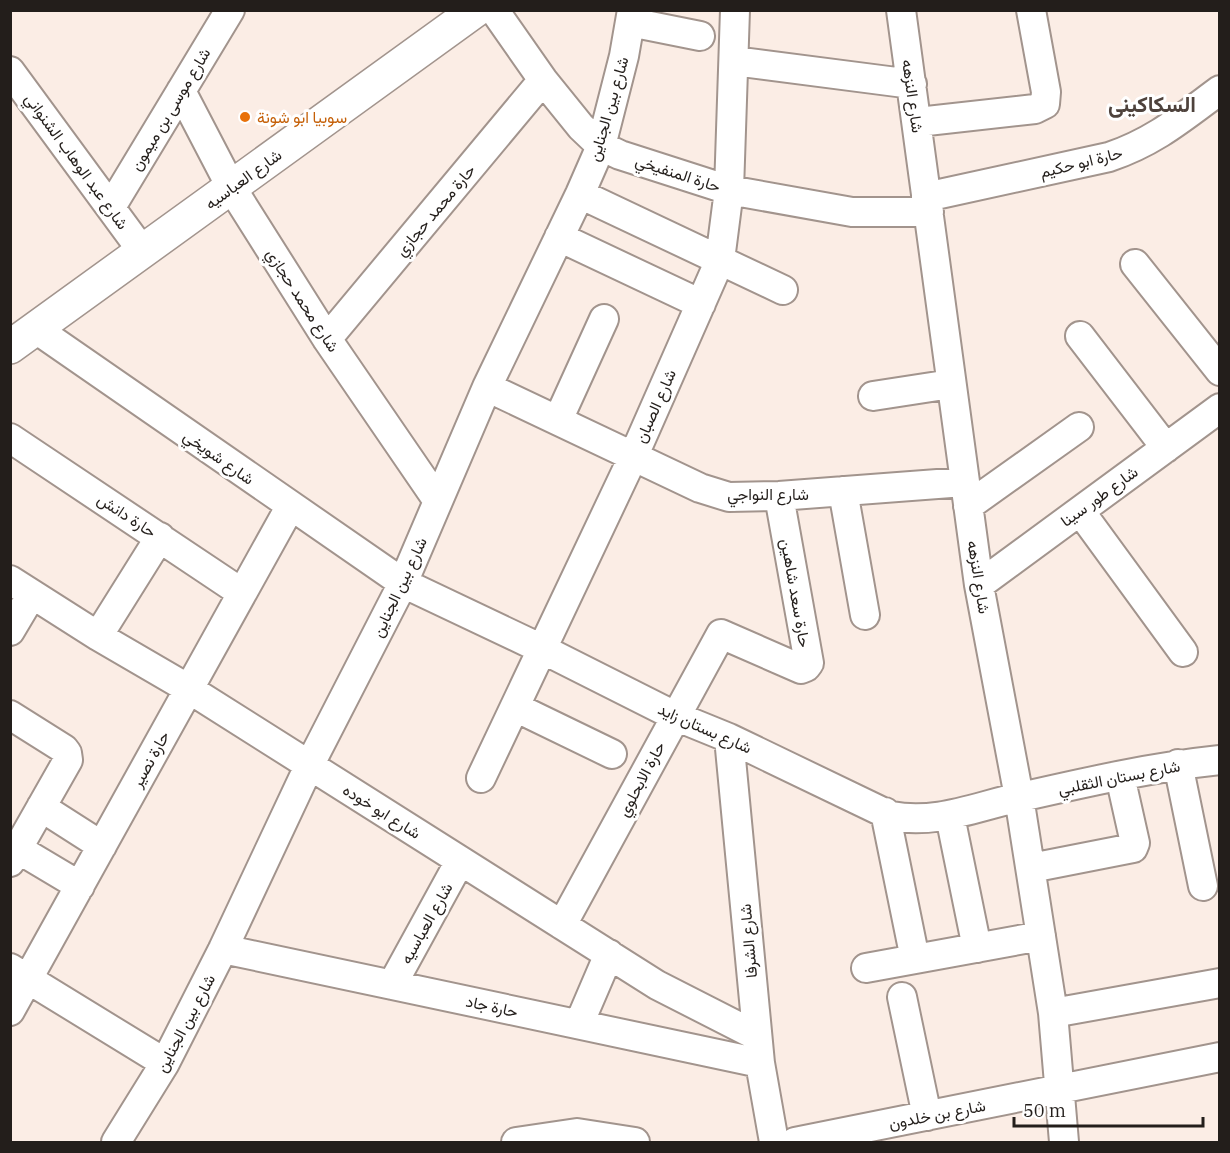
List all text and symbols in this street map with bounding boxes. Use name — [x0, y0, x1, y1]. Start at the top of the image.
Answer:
street label: شارع موسى بن ميمون — [125, 44, 216, 175]
street label: شارع بين الجناين — [583, 54, 634, 164]
street label: شارع النزهه — [896, 58, 928, 134]
street label: شارع عبد الوهاب الشنواني — [18, 89, 133, 235]
district label: السكاكينى — [1108, 89, 1196, 118]
place label: سوبيا ابو شونة — [257, 107, 347, 128]
marker: سوبيا ابو شونة — [238, 110, 252, 124]
street label: حارة ابو حكيم — [1038, 142, 1125, 183]
street label: شارع العباسيه — [201, 145, 286, 215]
street label: حارة المنفيخي — [632, 150, 723, 200]
street label: حارة محمد حجازي — [391, 160, 482, 263]
street label: شارع محمد حجازي — [259, 245, 344, 358]
street label: شارع الصبان — [630, 366, 682, 447]
street label: شارع شويخي — [177, 425, 258, 492]
street label: شارع طور سينا — [1056, 461, 1143, 532]
street label: شارع النواجي — [727, 484, 809, 508]
street label: حارة دانش — [93, 489, 160, 542]
street label: شارع بين الجناين — [367, 534, 433, 641]
street label: حارة سعد شاهين — [776, 537, 815, 649]
street label: شارع النزهه — [961, 539, 995, 615]
street label: شارع بستان زايد — [654, 698, 755, 759]
street label: حارة نصير — [126, 727, 175, 792]
street label: حارة الابحلوي — [613, 738, 673, 822]
street label: شارع بستان الثقلبي — [1056, 755, 1182, 803]
street label: شارع ابو خوده — [338, 779, 425, 845]
street label: شارع العباسيه — [395, 879, 458, 968]
street label: شارع الشرفا — [735, 903, 763, 979]
street label: شارع بين الجناين — [151, 971, 221, 1076]
street label: حارة جاد — [464, 991, 520, 1022]
scale bar — [1014, 1090, 1203, 1128]
street label: شارع بن خلدون — [887, 1095, 987, 1135]
text: 50 m — [1023, 1099, 1066, 1122]

